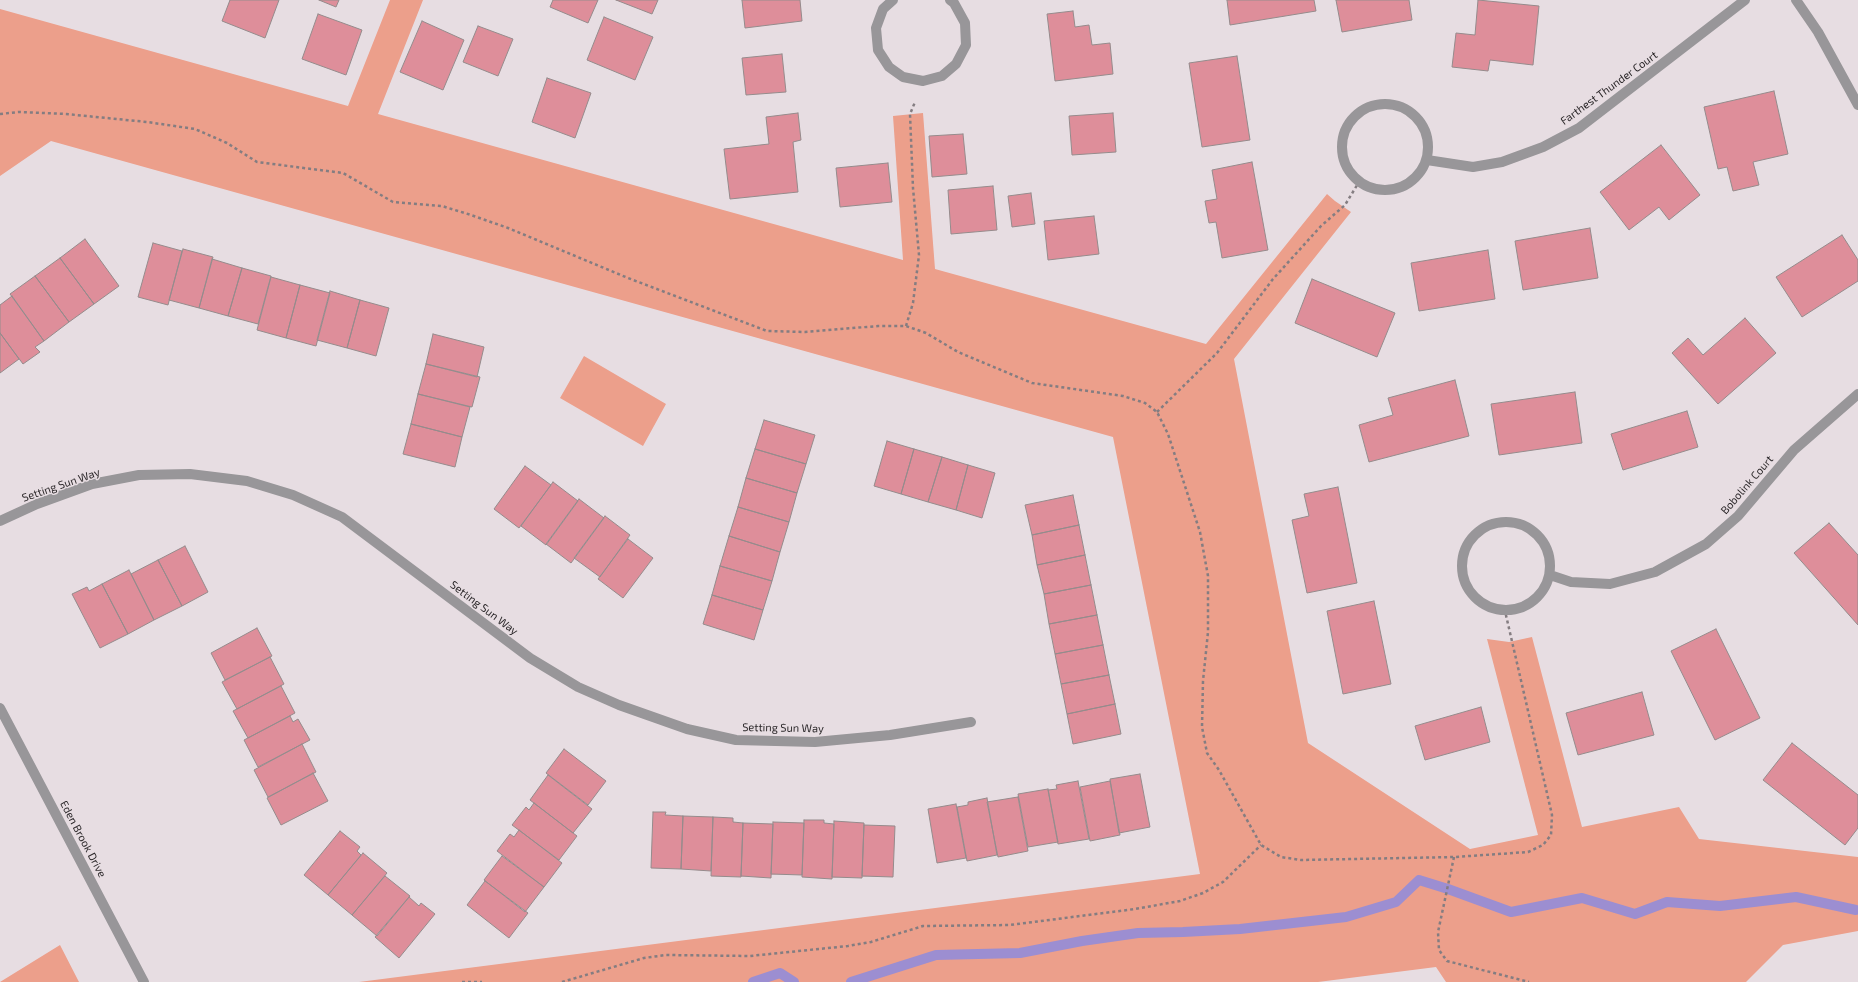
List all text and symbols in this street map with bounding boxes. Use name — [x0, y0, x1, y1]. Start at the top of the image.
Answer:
street label: Farthest Thunder Court — [1558, 48, 1660, 128]
street label: Bobolink Court — [1718, 453, 1776, 517]
street label: Setting Sun Way — [20, 465, 102, 505]
street label: Setting Sun Way — [447, 578, 521, 638]
street label: Setting Sun Way — [742, 721, 824, 735]
street label: Eden Brook Drive — [57, 798, 109, 880]

